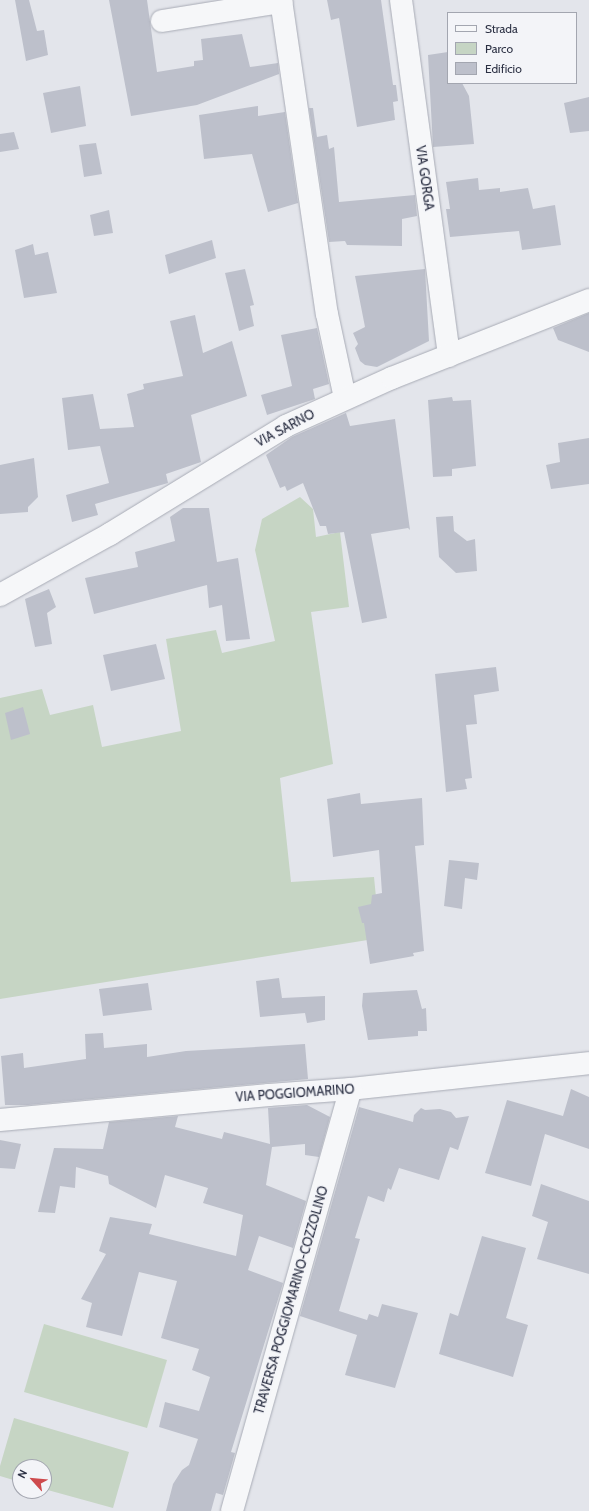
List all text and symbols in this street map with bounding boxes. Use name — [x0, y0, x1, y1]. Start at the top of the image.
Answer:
legend — [447, 12, 577, 84]
text: Strada — [485, 21, 518, 36]
text: Parco — [485, 41, 513, 56]
text: Edificio — [485, 61, 522, 76]
street label: VIA GORGA — [413, 144, 437, 212]
street label: VIA SARNO — [253, 406, 317, 450]
street label: VIA POGGIOMARINO — [235, 1081, 355, 1105]
street label: TRAVERSA POGGIOMARINO-COZZOLINO — [251, 1184, 331, 1416]
north arrow — [12, 1459, 52, 1499]
text: N — [14, 1467, 30, 1481]

